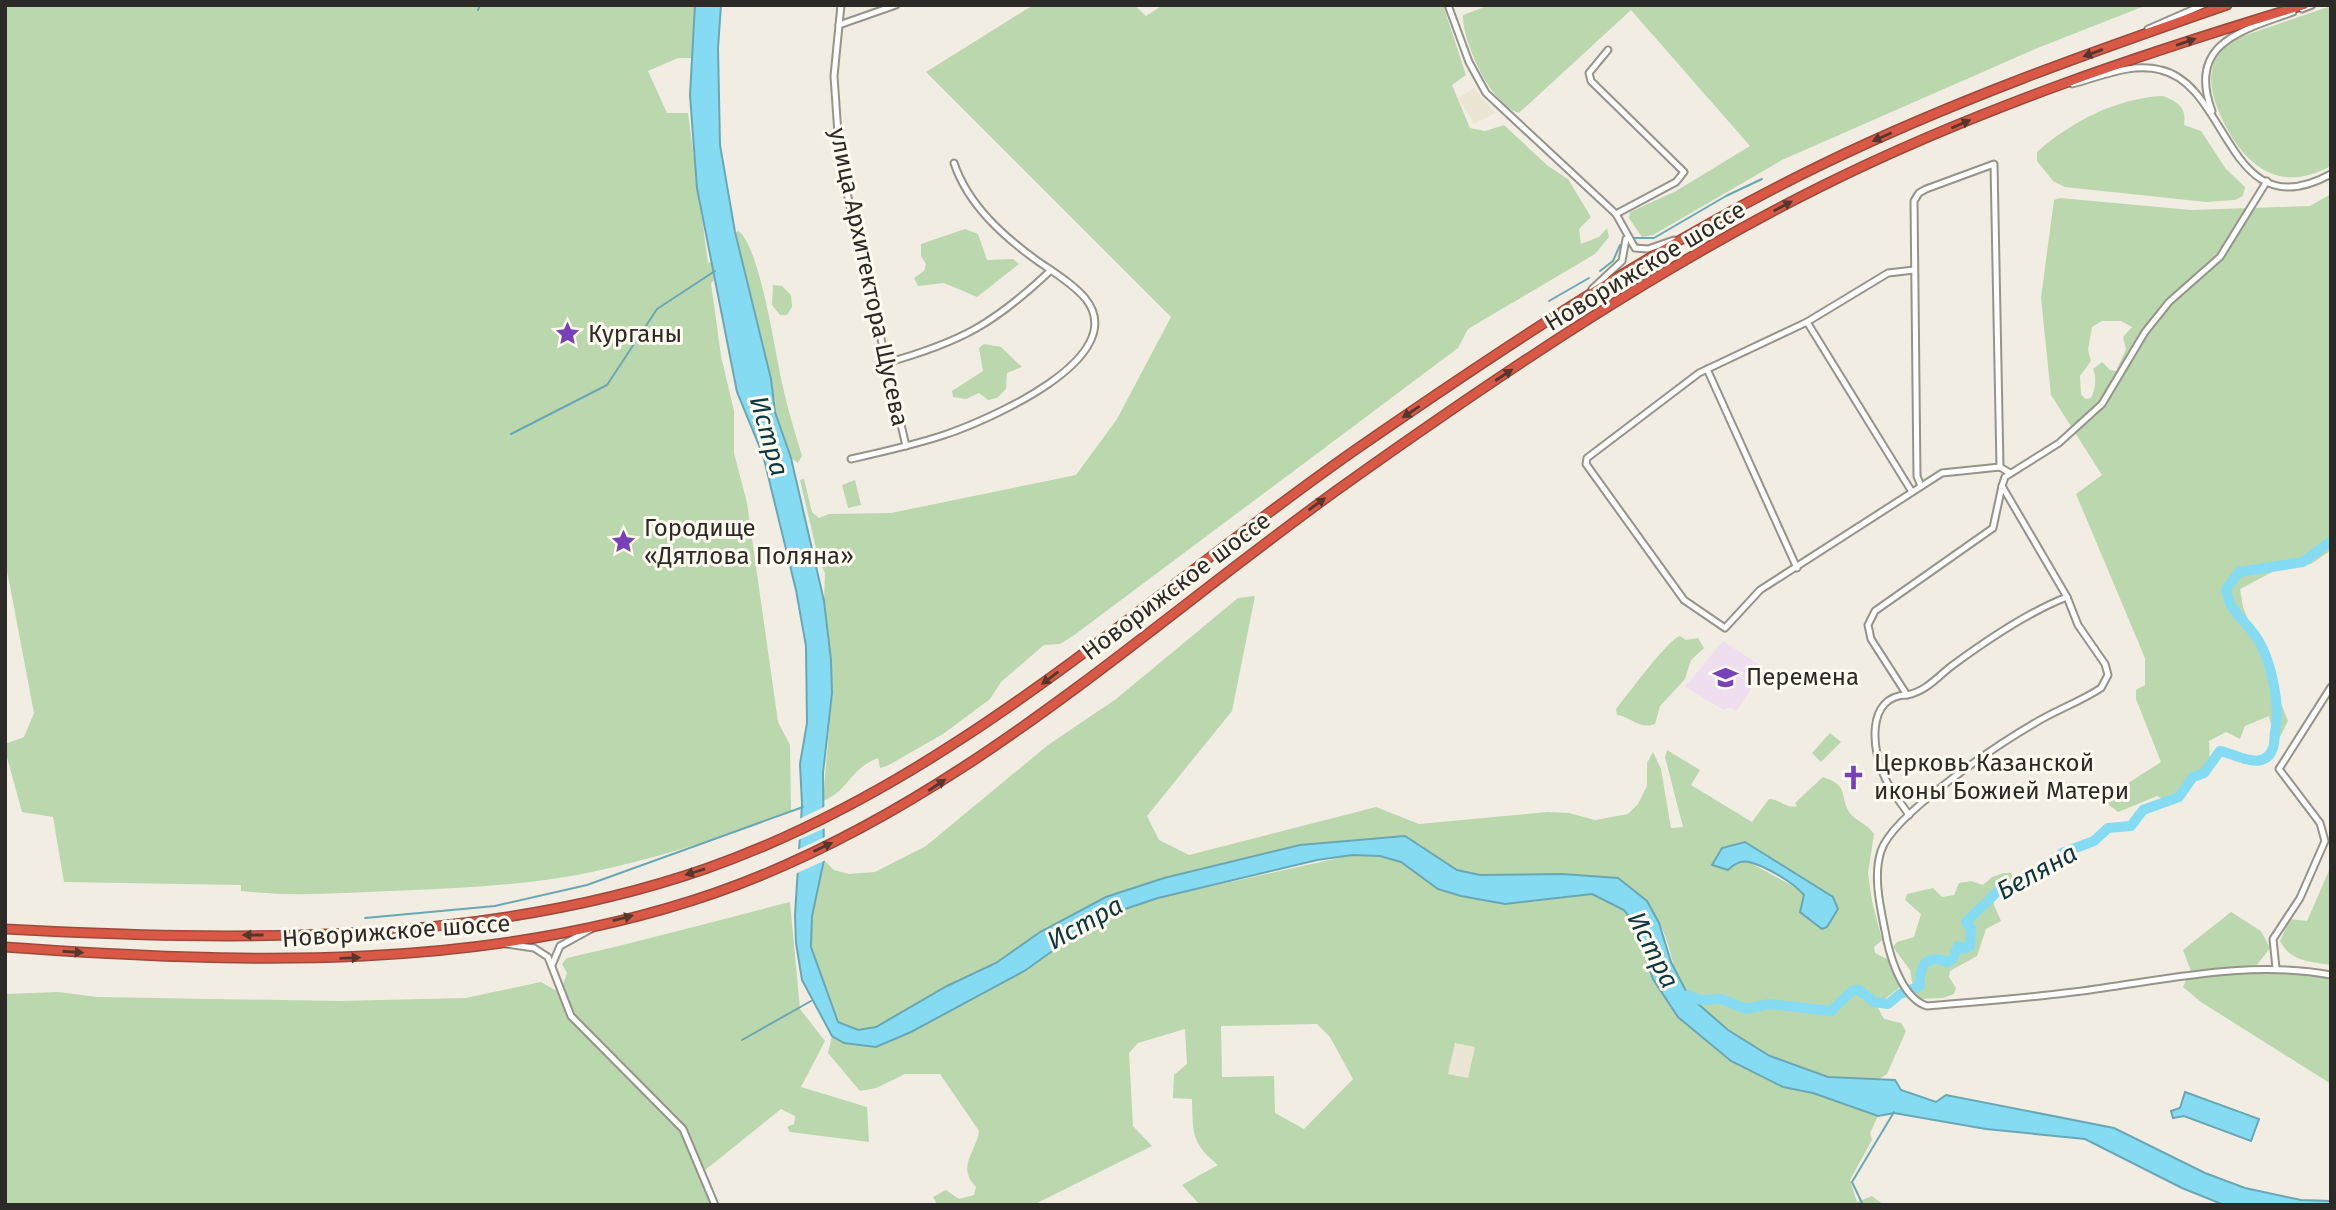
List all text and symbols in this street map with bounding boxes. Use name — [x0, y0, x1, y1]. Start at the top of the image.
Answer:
one-way arrow — [2175, 37, 2196, 47]
one-way arrow — [2083, 48, 2104, 59]
one-way arrow — [1951, 118, 1971, 130]
street label: улица Архитектора Щусева — [824, 125, 914, 429]
one-way arrow — [1872, 131, 1892, 143]
street label: Новорижское шоссе — [1540, 195, 1750, 337]
one-way arrow — [1773, 201, 1793, 213]
place icon: Курганы — [554, 320, 582, 348]
place label: Курганы — [588, 320, 682, 348]
one-way arrow — [1495, 369, 1514, 382]
water label: Истра — [743, 392, 795, 480]
one-way arrow — [1402, 405, 1420, 419]
one-way arrow — [1308, 497, 1326, 511]
street label: Новорижское шоссе — [1076, 506, 1276, 666]
place label: Городище «Дятлова Поляна» — [644, 514, 854, 570]
place icon: Городище «Дятлова Поляна» — [610, 528, 638, 556]
school or university icon: Перемена — [1712, 663, 1740, 691]
place label: Перемена — [1746, 663, 1859, 691]
one-way arrow — [1042, 670, 1060, 685]
place label: Церковь Казанской иконы Божией Матери — [1874, 749, 2129, 805]
church icon: Церковь Казанской иконы Божией Матери — [1840, 763, 1868, 791]
one-way arrow — [928, 778, 946, 792]
water label: Беляна — [1991, 837, 2083, 907]
one-way arrow — [813, 841, 833, 853]
one-way arrow — [684, 867, 705, 877]
water label: Истра — [1042, 890, 1128, 956]
water label: Истра — [1621, 907, 1685, 993]
street label: Новорижское шоссе — [281, 909, 511, 953]
one-way arrow — [612, 912, 634, 923]
one-way arrow — [242, 929, 264, 941]
one-way arrow — [63, 947, 85, 958]
one-way arrow — [339, 952, 361, 964]

